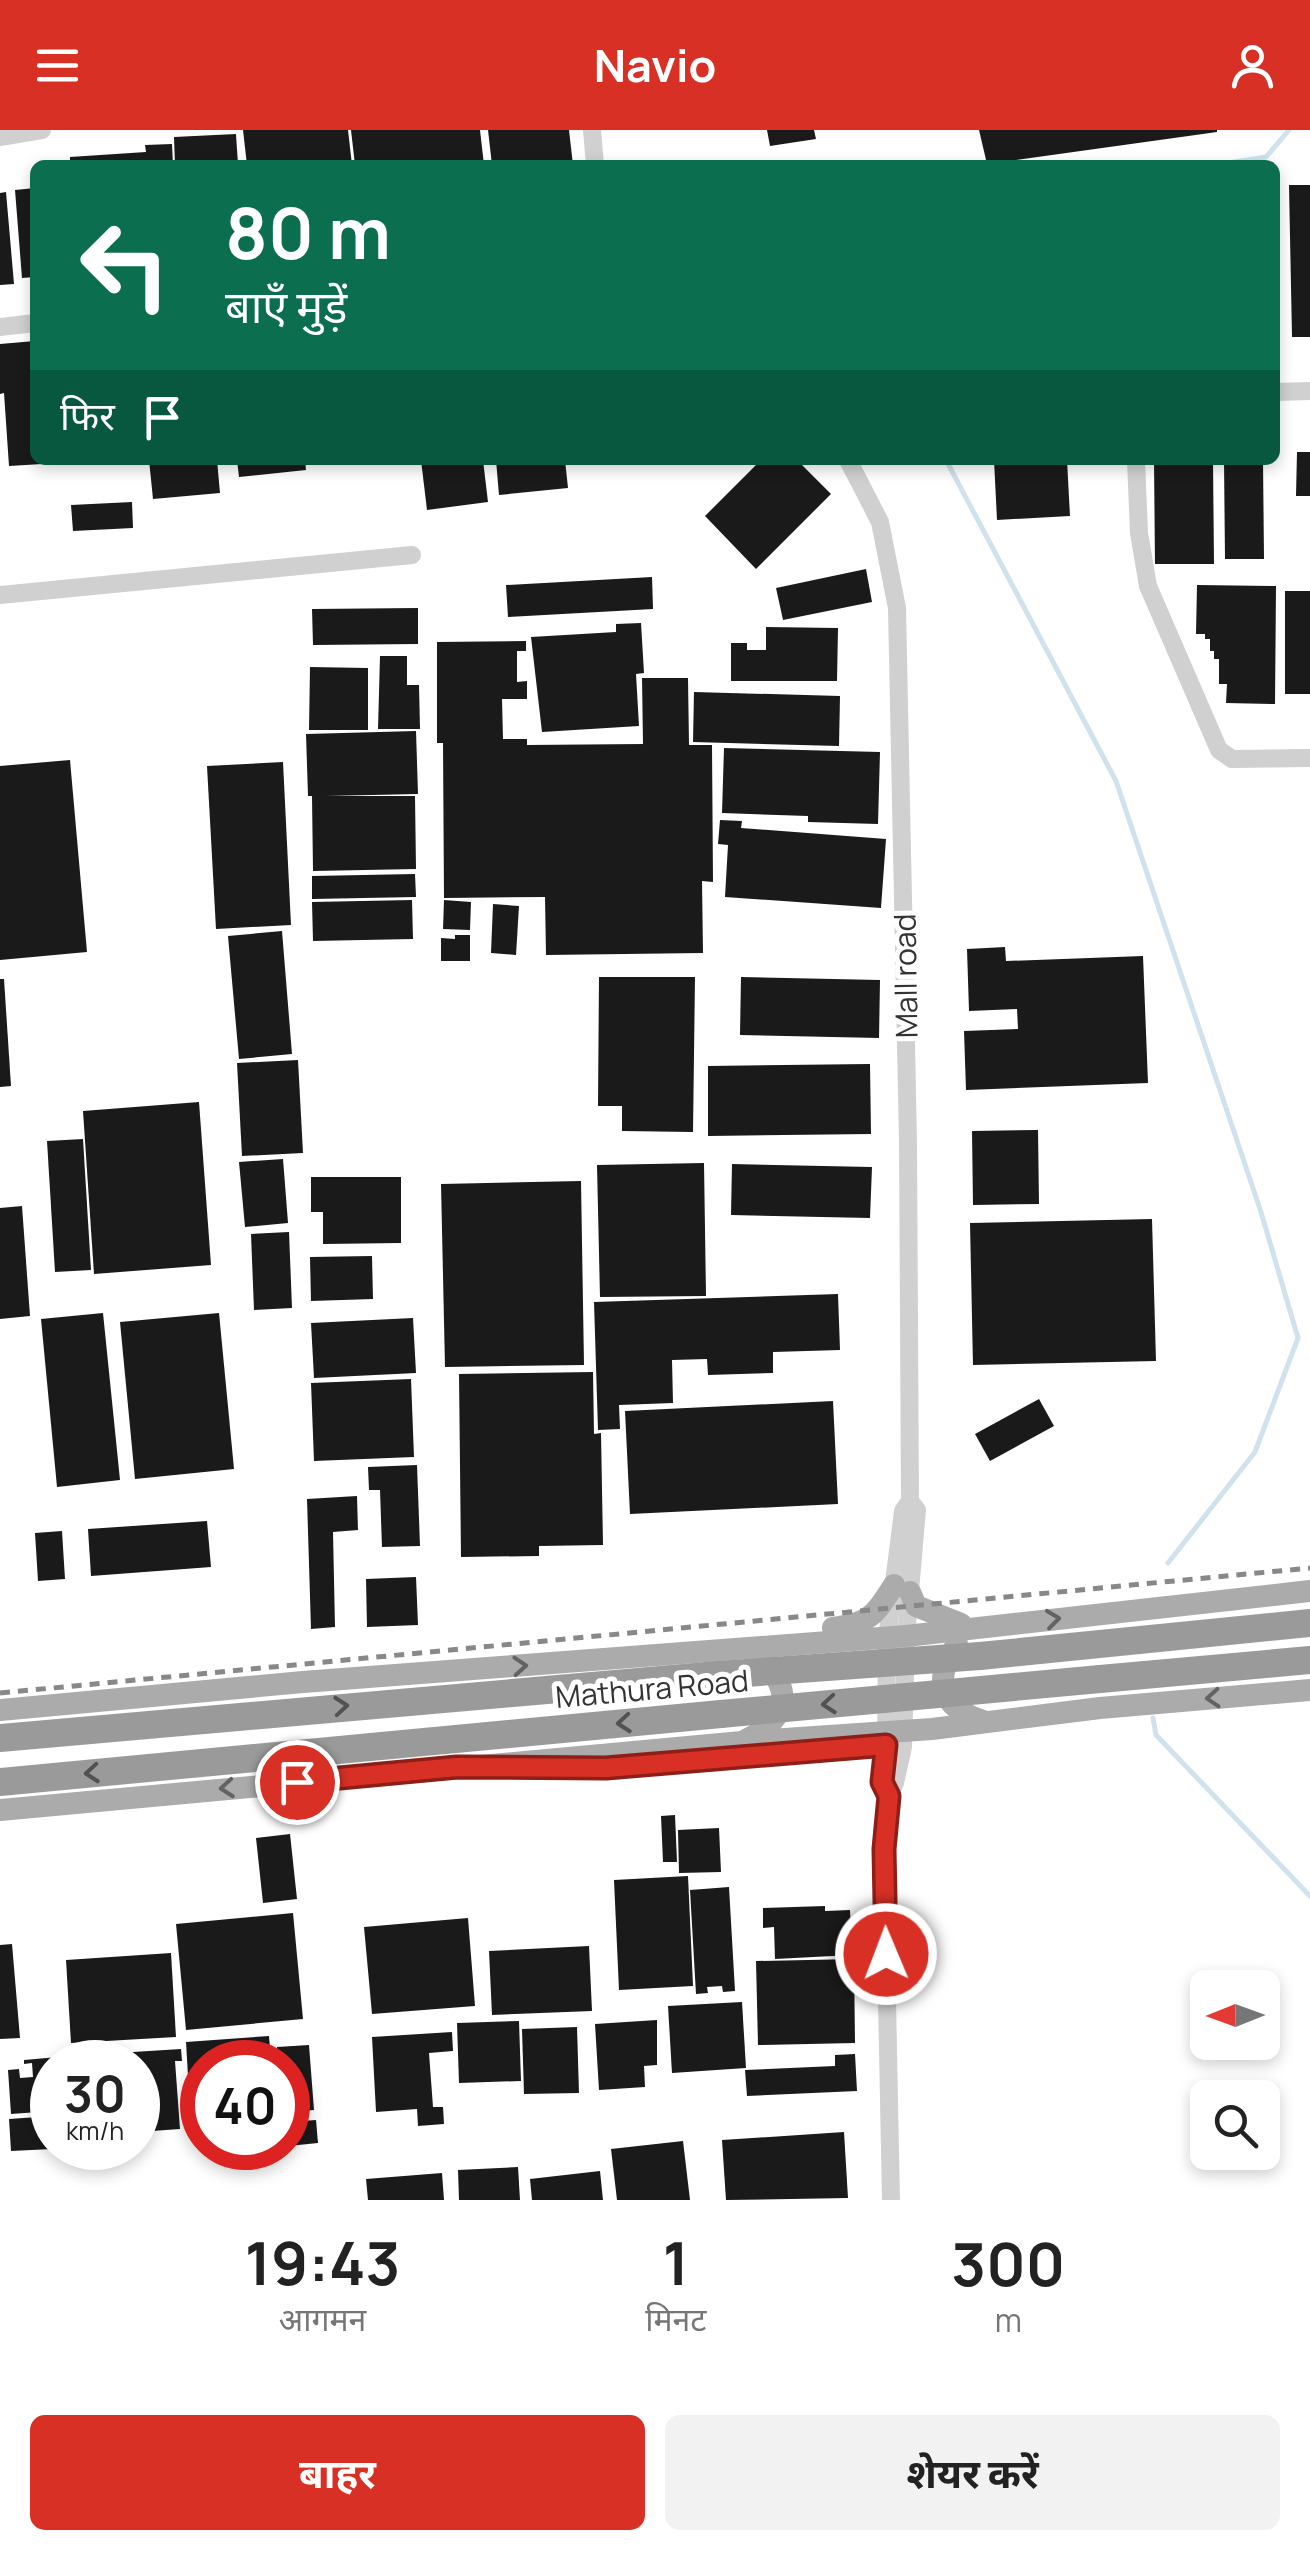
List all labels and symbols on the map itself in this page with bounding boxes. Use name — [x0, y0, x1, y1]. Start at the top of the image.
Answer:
street label: Mall road — [883, 913, 927, 1039]
one-way arrow — [1045, 1609, 1061, 1630]
one-way arrow — [513, 1656, 529, 1678]
street label: Mathura Road — [554, 1659, 750, 1717]
one-way arrow — [1204, 1686, 1220, 1708]
one-way arrow — [820, 1692, 836, 1714]
one-way arrow — [333, 1695, 349, 1717]
one-way arrow — [616, 1711, 632, 1733]
pin — [255, 1740, 340, 1825]
one-way arrow — [83, 1762, 99, 1784]
one-way arrow — [219, 1777, 235, 1798]
position arrow — [834, 1902, 938, 2006]
north arrow — [1190, 1970, 1280, 2060]
speed limit sign: 40 — [180, 2040, 310, 2170]

